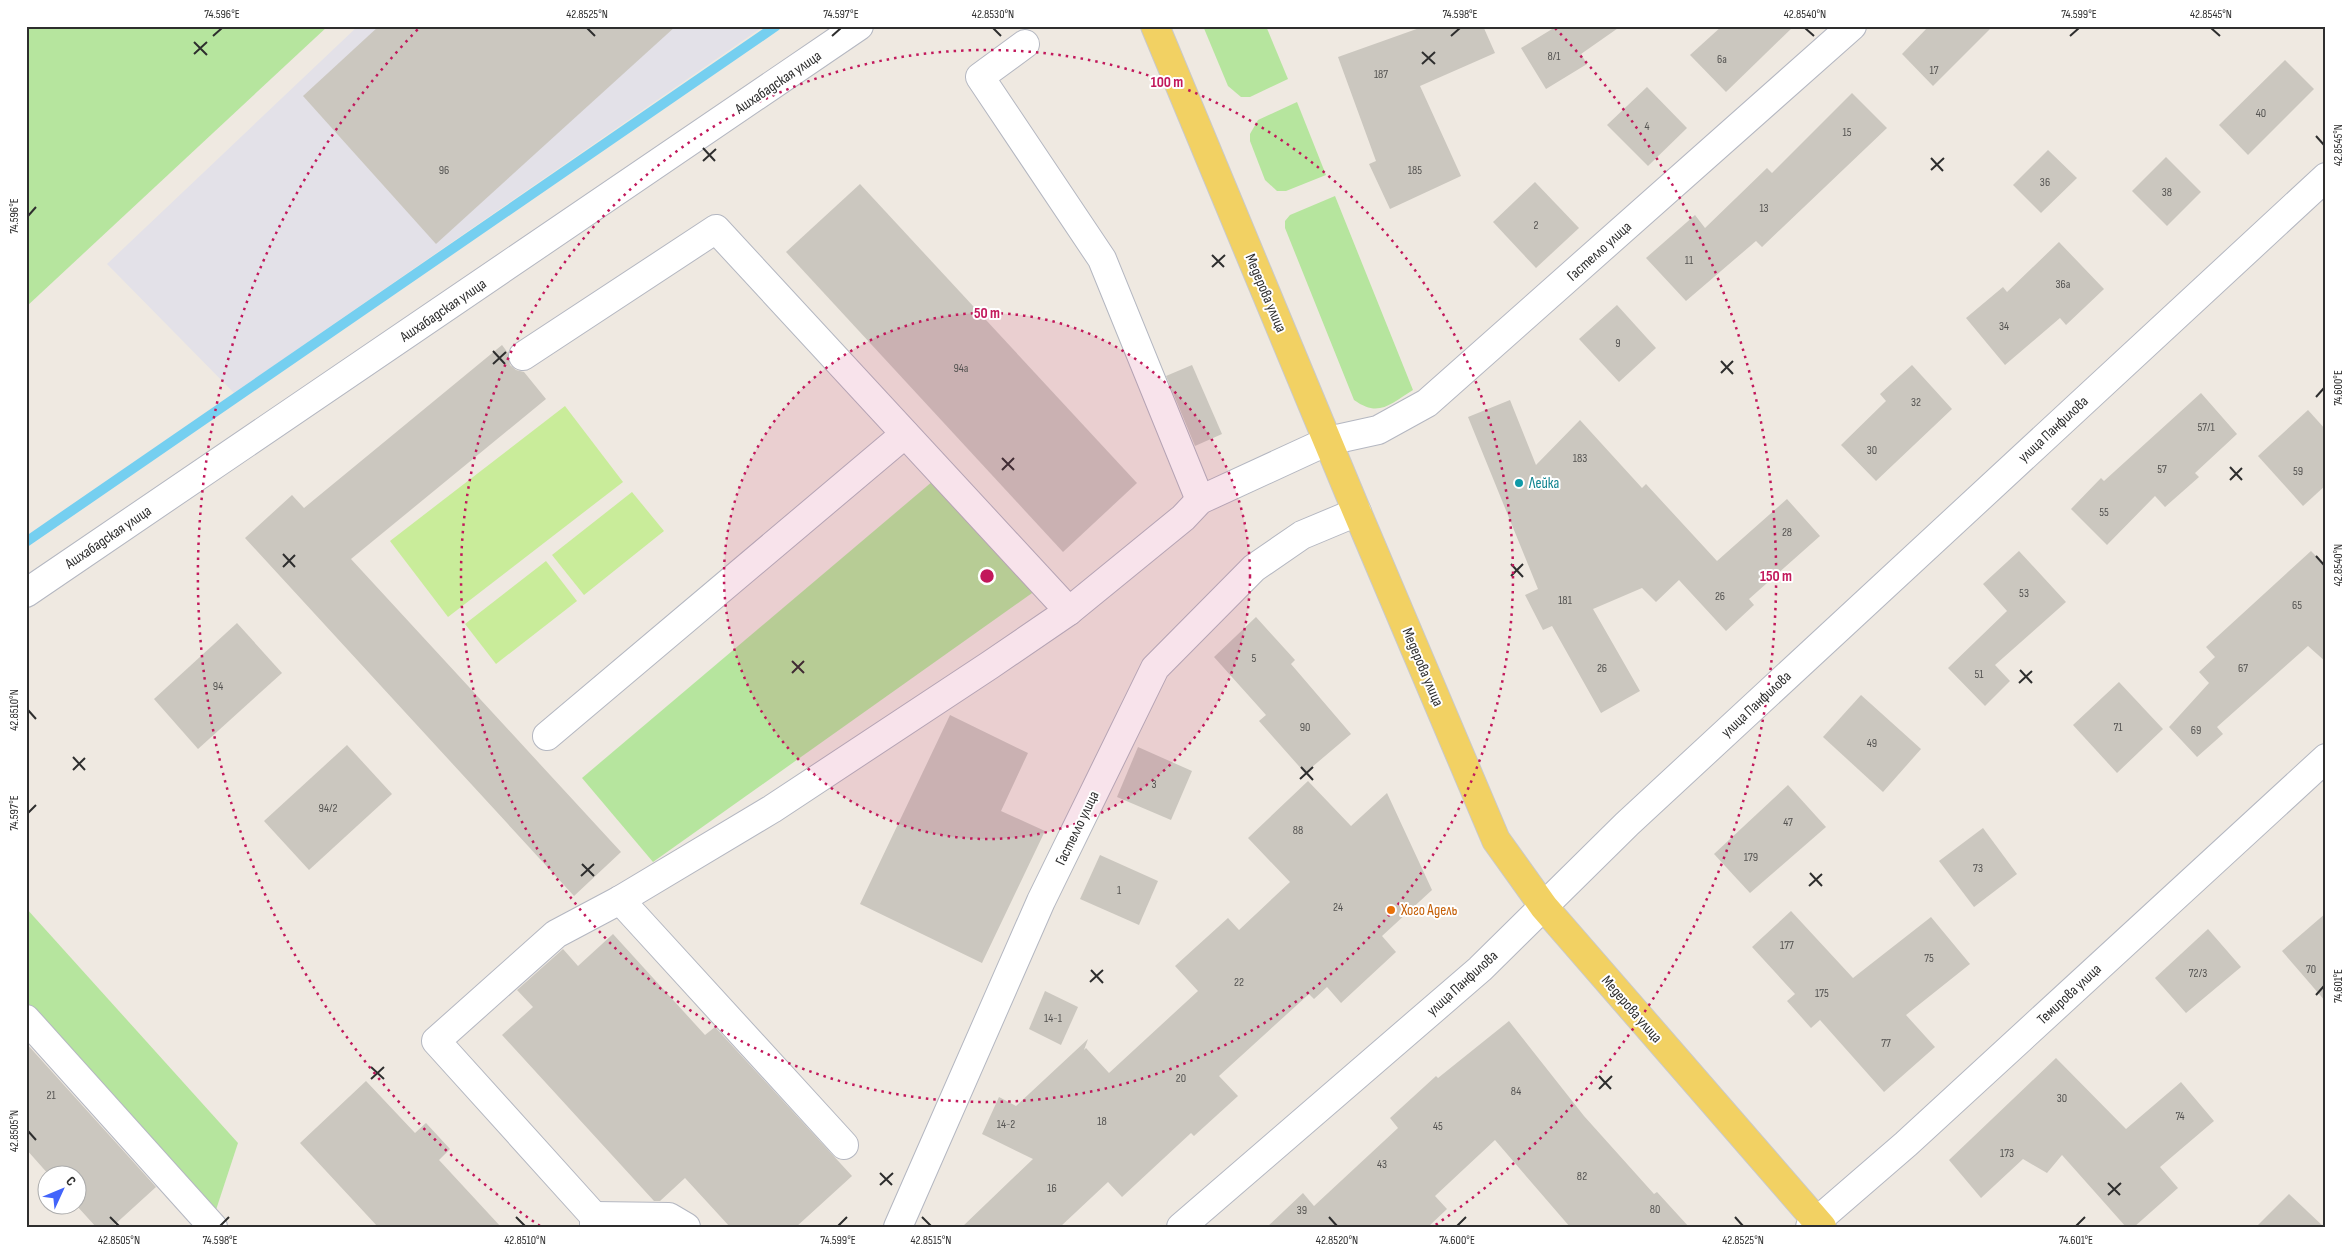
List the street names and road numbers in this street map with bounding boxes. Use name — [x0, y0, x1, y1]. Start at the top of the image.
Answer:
street label: Ашхабадская улица — [731, 46, 825, 119]
street label: Гастелло улица — [1563, 217, 1636, 285]
street label: Медерова улица — [1241, 251, 1291, 335]
street label: Ашхабадская улица — [396, 274, 490, 347]
street label: улица Панфилова — [2014, 392, 2093, 467]
street label: Ашхабадская улица — [61, 501, 155, 574]
street label: Медерова улица — [1398, 625, 1448, 709]
street label: улица Панфилова — [1717, 667, 1796, 742]
street label: Гастелло улица — [1051, 788, 1104, 869]
street label: улица Панфилова — [1423, 946, 1502, 1020]
street label: Темирова улица — [2033, 960, 2106, 1029]
street label: Медерова улица — [1597, 972, 1666, 1047]

